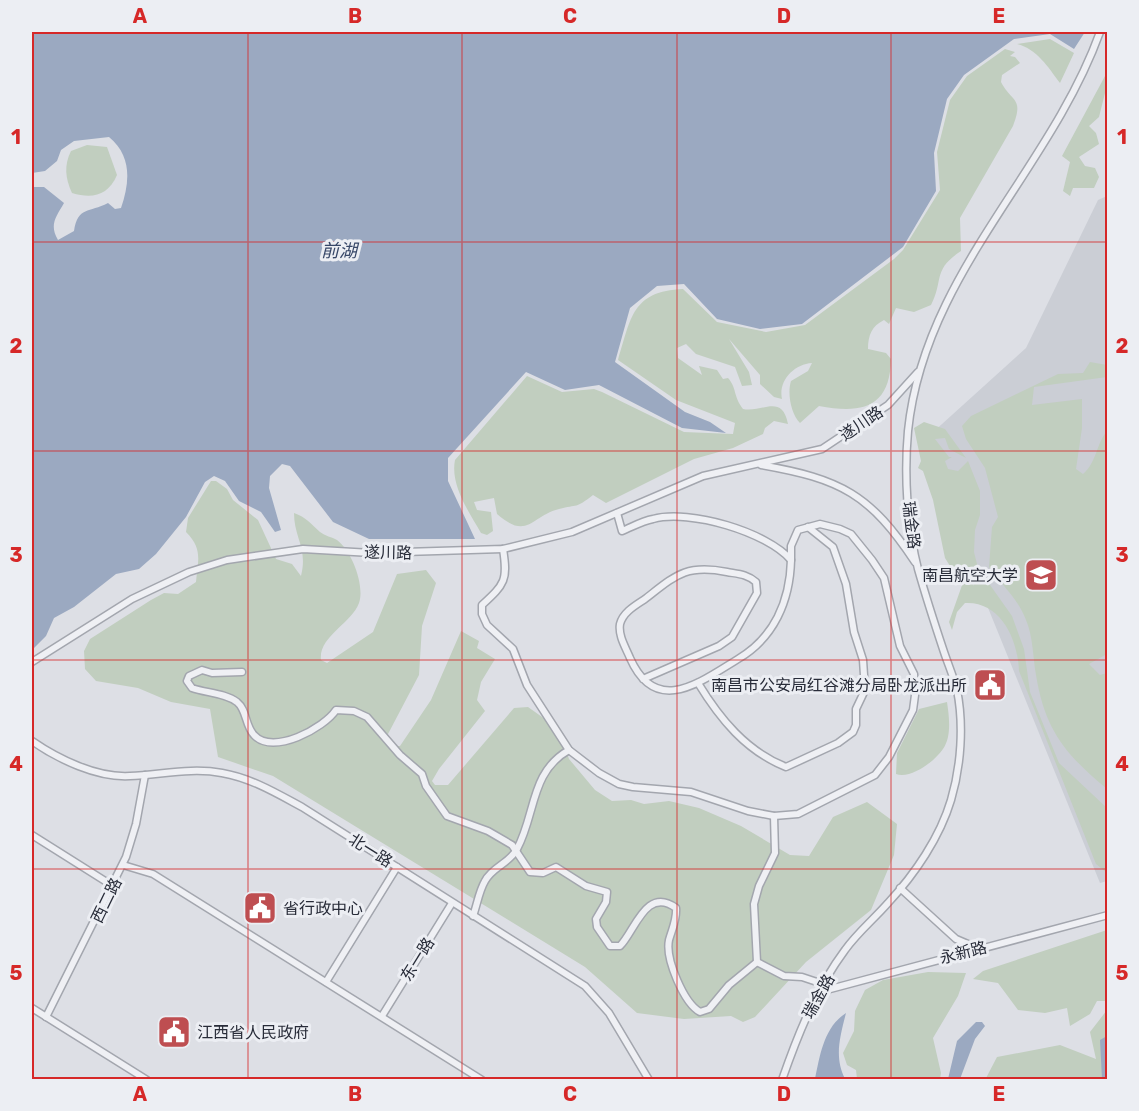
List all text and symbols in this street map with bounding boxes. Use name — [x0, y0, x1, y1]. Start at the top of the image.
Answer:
text: A — [133, 4, 148, 28]
text: B — [348, 4, 362, 28]
text: C — [563, 4, 577, 28]
text: D — [777, 4, 791, 28]
text: E — [993, 4, 1005, 28]
text: 1 — [11, 125, 21, 149]
text: 1 — [1117, 125, 1127, 149]
water label: 前湖 — [321, 240, 360, 262]
text: 2 — [10, 334, 23, 358]
text: 2 — [1116, 334, 1129, 358]
street label: 遂川路 — [836, 402, 886, 445]
street label: 瑞金路 — [899, 500, 924, 550]
text: 3 — [9, 543, 23, 567]
street label: 遂川路 — [364, 543, 412, 562]
text: 3 — [1115, 543, 1129, 567]
school or university icon: 南昌航空大学 — [1023, 557, 1059, 593]
place label: 南昌航空大学 — [922, 566, 1018, 585]
public building icon: 南昌市公安局红谷滩分局卧龙派出所 — [972, 667, 1008, 703]
place label: 南昌市公安局红谷滩分局卧龙派出所 — [711, 676, 967, 695]
text: 4 — [9, 752, 23, 776]
text: 4 — [1115, 752, 1129, 776]
street label: 北一路 — [345, 830, 396, 871]
street label: 西二路 — [87, 874, 126, 926]
public building icon: 省行政中心 — [242, 890, 278, 926]
place label: 省行政中心 — [283, 899, 363, 918]
street label: 东一路 — [397, 934, 438, 985]
street label: 永新路 — [938, 937, 989, 968]
text: 5 — [10, 961, 23, 985]
text: 5 — [1116, 961, 1129, 985]
street label: 瑞金路 — [798, 971, 838, 1022]
public building icon: 江西省人民政府 — [156, 1014, 192, 1050]
place label: 江西省人民政府 — [197, 1023, 309, 1042]
text: A — [133, 1082, 148, 1106]
text: B — [348, 1082, 362, 1106]
text: C — [563, 1082, 577, 1106]
text: D — [777, 1082, 791, 1106]
text: E — [993, 1082, 1005, 1106]

